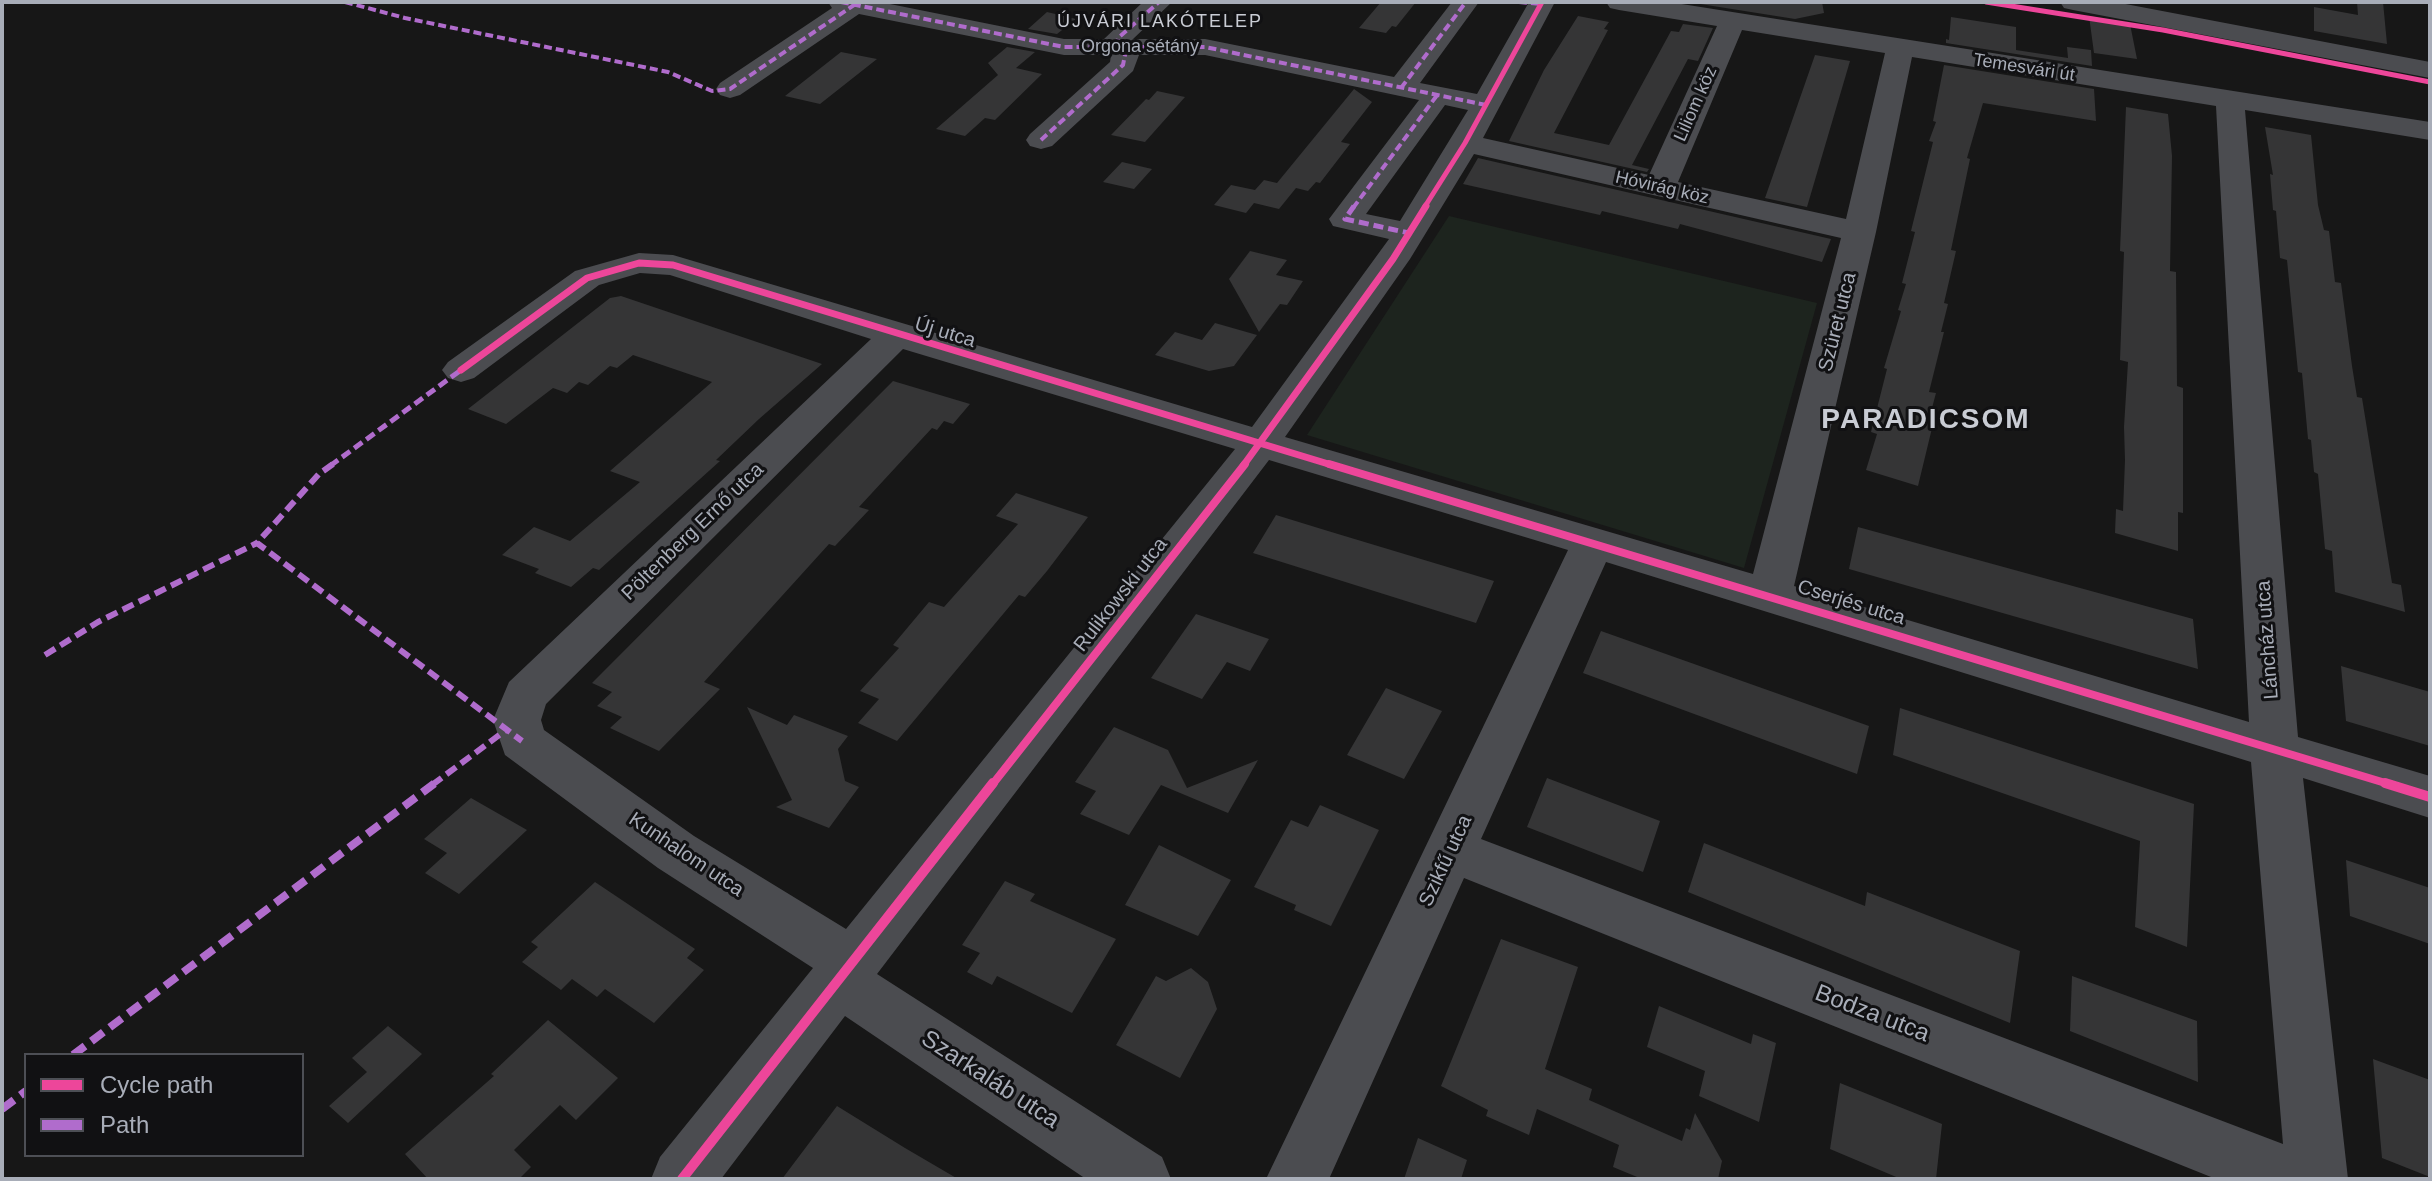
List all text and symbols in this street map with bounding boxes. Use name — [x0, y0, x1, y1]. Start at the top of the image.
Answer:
district label: ÚJVÁRI LAKÓTELEP — [1057, 11, 1263, 33]
street label: Orgona sétány — [1081, 36, 1199, 58]
street label: Temesvári út — [1972, 49, 2076, 87]
street label: Liliom köz — [1670, 63, 1722, 145]
street label: Hóvirág köz — [1613, 167, 1711, 209]
street label: Szüret utca — [1814, 270, 1862, 374]
street label: Új utca — [912, 312, 978, 354]
district label: PARADICSOM — [1821, 403, 2031, 437]
street label: Pöltenberg Ernő utca — [617, 458, 769, 606]
street label: Rulikowski utca — [1069, 533, 1173, 657]
street label: Cserjés utca — [1794, 575, 1908, 631]
street label: Láncház utca — [2252, 580, 2284, 700]
street label: Kunhalom utca — [624, 808, 748, 902]
street label: Szikfű utca — [1414, 812, 1478, 910]
street label: Bodza utca — [1811, 979, 1933, 1049]
street label: Szarkaláb utca — [916, 1025, 1064, 1135]
legend — [24, 1053, 304, 1157]
text: Cycle path — [100, 1071, 213, 1098]
text: Path — [100, 1111, 149, 1138]

